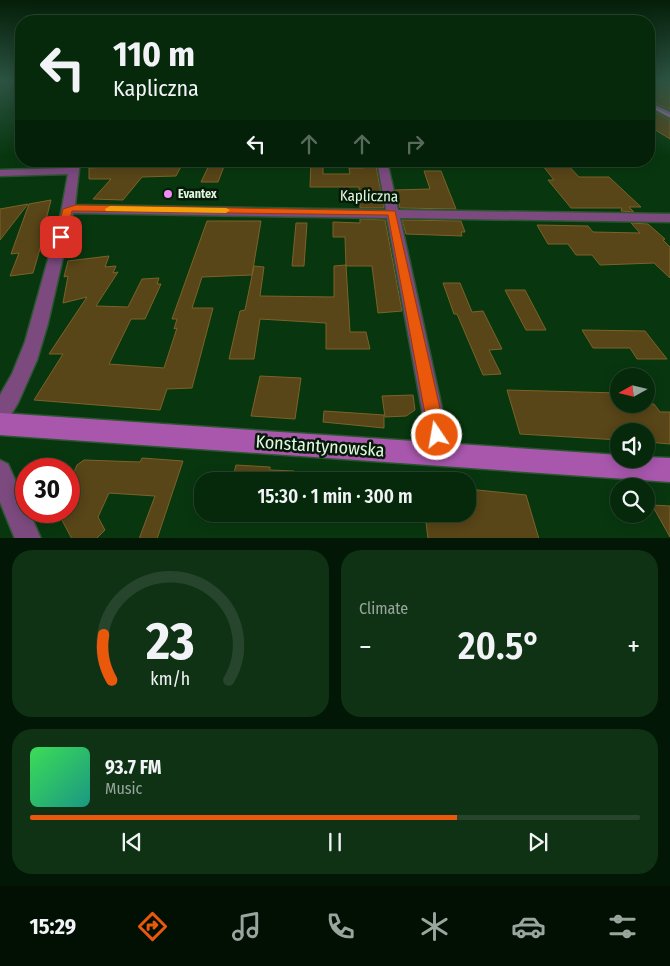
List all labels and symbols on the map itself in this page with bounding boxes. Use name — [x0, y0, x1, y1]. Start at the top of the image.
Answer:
street label: Kapliczna — [340, 186, 398, 206]
place label: Evantex — [178, 187, 217, 201]
marker: Evantex — [162, 188, 174, 200]
pin — [40, 216, 82, 258]
north arrow — [610, 368, 655, 412]
position arrow — [410, 408, 462, 460]
street label: Konstantynowska — [255, 431, 385, 461]
speed limit sign: 30 — [15, 458, 80, 523]

